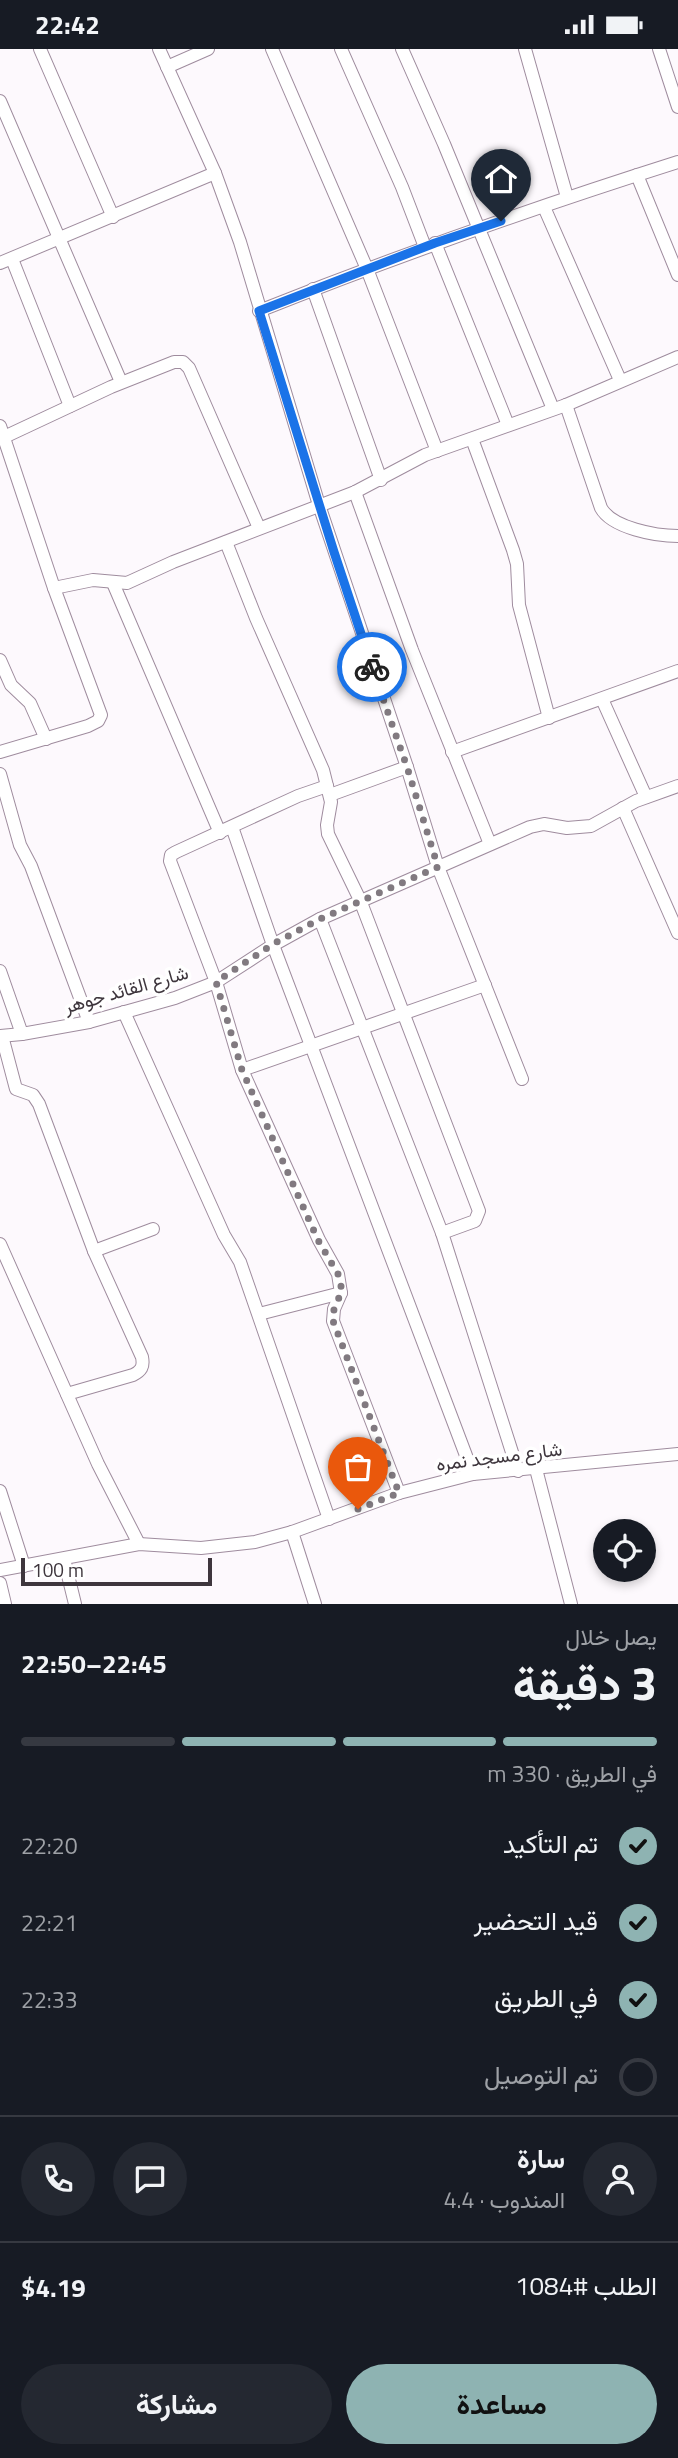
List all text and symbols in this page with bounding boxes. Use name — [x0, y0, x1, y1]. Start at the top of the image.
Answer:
text: 22:42 — [35, 5, 100, 44]
pin — [471, 149, 531, 221]
icon: home — [482, 160, 520, 198]
courier — [337, 632, 407, 702]
icon: bike — [353, 648, 391, 686]
street label: شارع القائد جوهر — [59, 957, 192, 1020]
street label: شارع مسجد نمره — [434, 1433, 564, 1478]
pin — [328, 1437, 388, 1509]
icon: bag — [339, 1448, 377, 1486]
map controls — [593, 1519, 656, 1582]
button: locate — [593, 1519, 656, 1582]
scale bar — [21, 1555, 212, 1587]
text: 100 m — [32, 1555, 84, 1584]
text: يصل خلال — [566, 1619, 657, 1654]
text: 22:45–22:50 — [21, 1644, 167, 1683]
text: 3 دقيقة — [513, 1648, 657, 1718]
text: في الطريق · 330 m — [487, 1756, 657, 1791]
text: تم التأكيد — [503, 1824, 598, 1863]
icon: check — [619, 1827, 657, 1865]
text: 22:20 — [21, 1828, 78, 1863]
text: قيد التحضير — [474, 1901, 598, 1940]
icon: check — [619, 1904, 657, 1942]
text: 22:21 — [21, 1905, 78, 1940]
text: في الطريق — [494, 1978, 598, 2017]
icon: check — [619, 1981, 657, 2019]
text: 22:33 — [21, 1982, 78, 2017]
text: تم التوصيل — [484, 2055, 598, 2094]
text: سارة — [517, 2139, 565, 2178]
button: phone — [21, 2142, 95, 2216]
button: chat — [113, 2142, 187, 2216]
button: person — [583, 2142, 657, 2216]
text: المندوب · 4.4 — [444, 2182, 565, 2217]
text: الطلب #1084 — [515, 2266, 657, 2305]
text: $4.19 — [21, 2268, 86, 2307]
button: مشاركة — [21, 2364, 332, 2444]
button: مساعدة — [346, 2364, 657, 2444]

